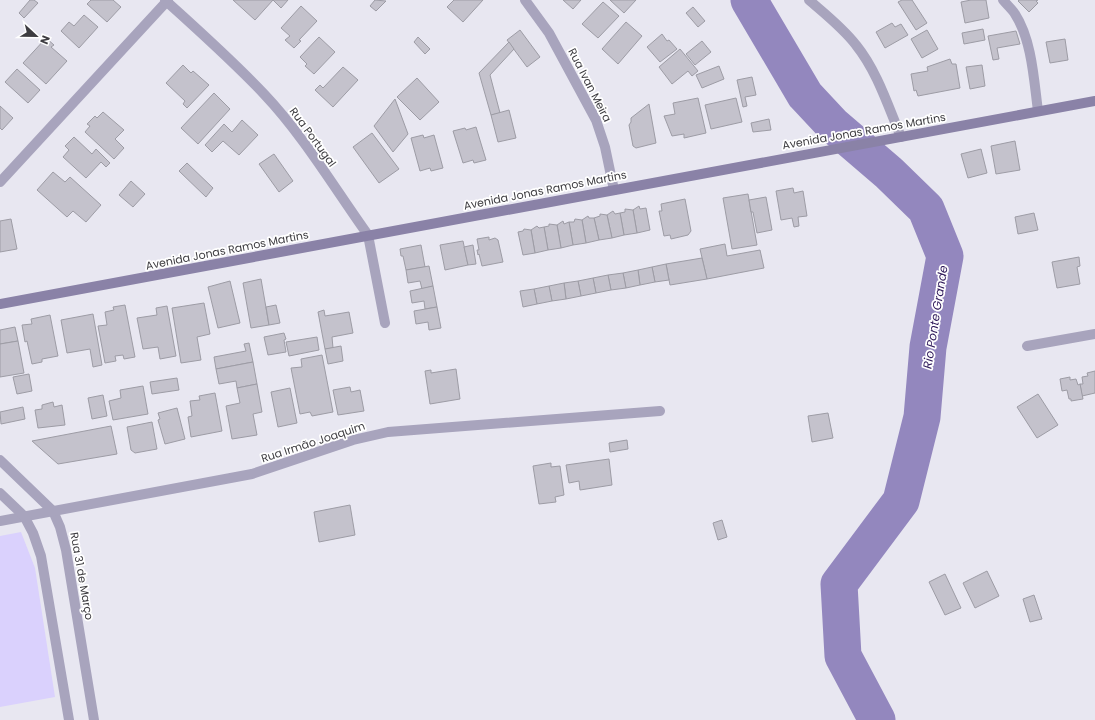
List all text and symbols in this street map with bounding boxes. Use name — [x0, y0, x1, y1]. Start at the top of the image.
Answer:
north arrow — [16, 16, 56, 56]
text: N — [36, 33, 54, 47]
street label: Rua Ivan Meira — [564, 45, 616, 125]
street label: Rua Portugal — [286, 104, 340, 170]
street label: Avenida Jonas Ramos Martins — [781, 109, 947, 153]
street label: Avenida Jonas Ramos Martins — [462, 166, 628, 214]
street label: Avenida Jonas Ramos Martins — [144, 226, 310, 274]
water label: Rio Ponte Grande — [918, 264, 952, 370]
street label: Rua Irmão Joaquim — [259, 418, 367, 466]
street label: Rua 31 de Março — [66, 531, 98, 621]

